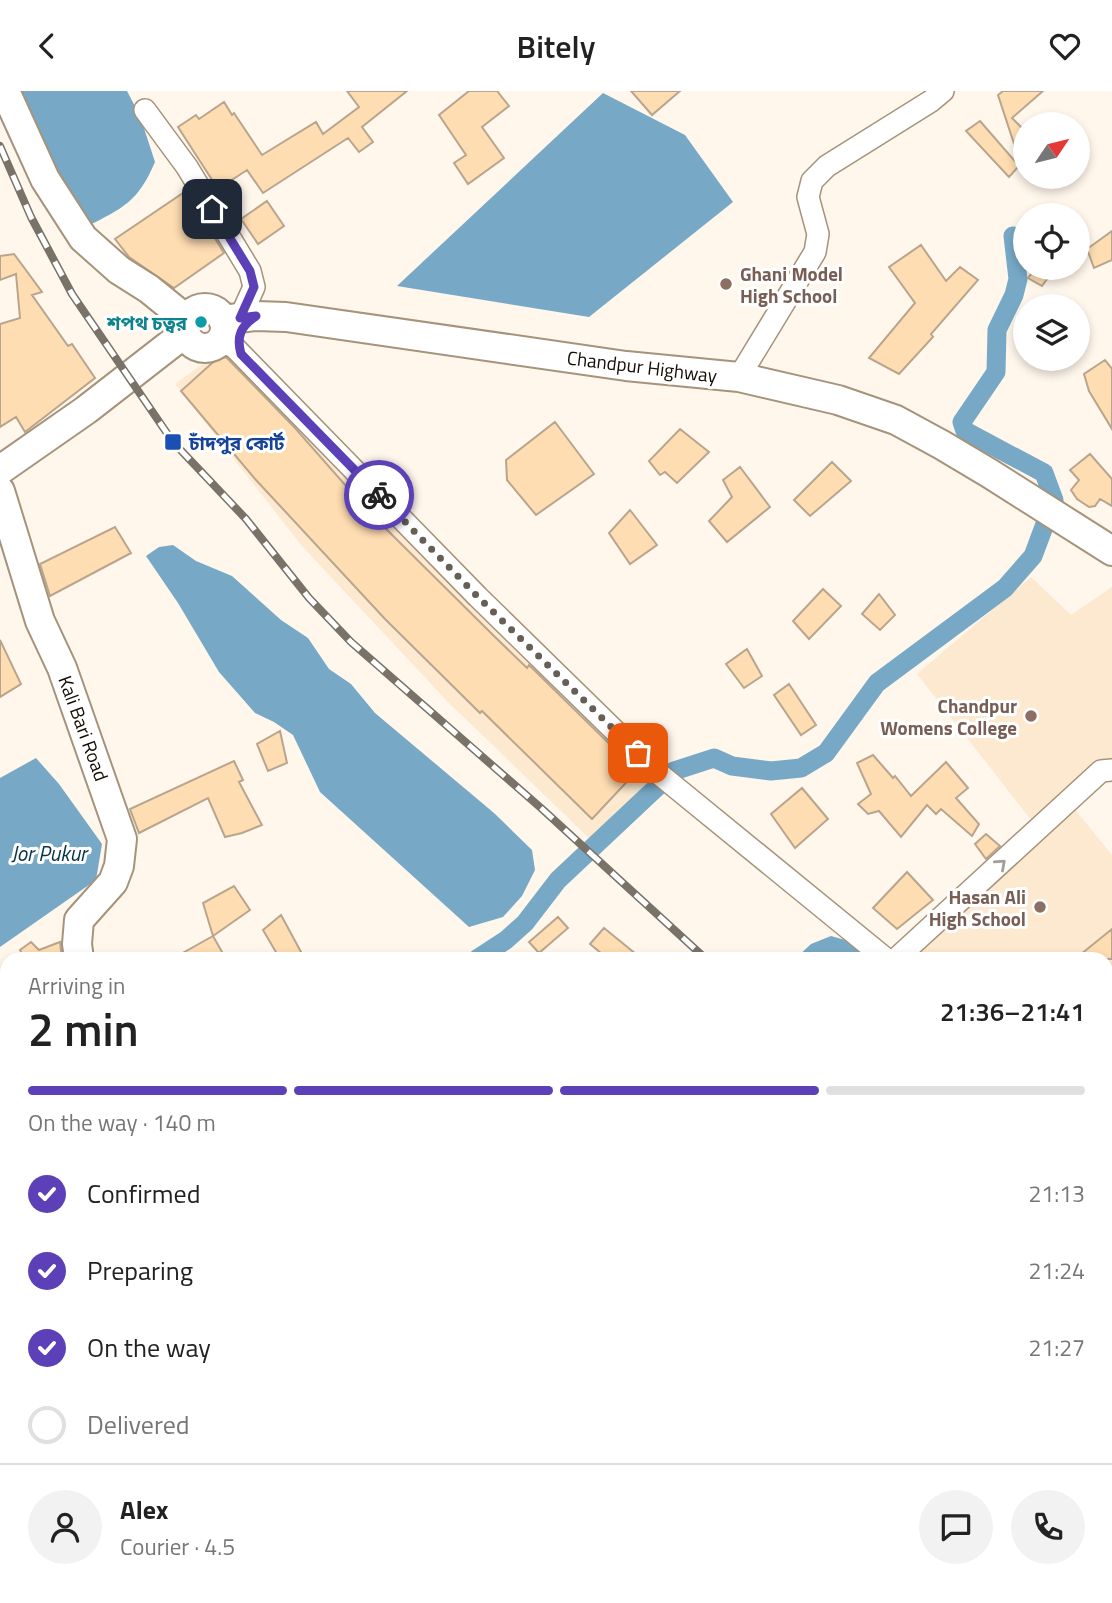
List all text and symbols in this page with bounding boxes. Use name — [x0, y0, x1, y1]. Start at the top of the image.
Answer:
text: Bitely — [517, 22, 595, 70]
icon: back — [28, 27, 66, 65]
icon: heart — [1046, 27, 1084, 65]
north arrow — [1013, 112, 1090, 189]
map controls — [1013, 112, 1090, 371]
pin — [182, 179, 242, 239]
icon: home — [193, 190, 231, 228]
button: locate — [1013, 203, 1090, 280]
place label: Ghani Model High School — [740, 259, 843, 310]
marker: Ghani Model High School — [718, 276, 734, 292]
button: layers — [1013, 294, 1090, 371]
place label: শপথ চত্বর — [106, 308, 188, 337]
marker: শপথ চত্বর — [193, 314, 209, 330]
street label: Chandpur Highway — [565, 342, 719, 390]
place label: চাঁদপুর কোর্ট — [188, 428, 285, 457]
marker: চাঁদপুর কোর্ট — [163, 432, 183, 452]
courier — [344, 460, 414, 530]
icon: bike — [360, 476, 398, 514]
street label: Kali Bari Road — [52, 671, 116, 785]
place label: Chandpur Womens College — [880, 691, 1017, 742]
marker: Chandpur Womens College — [1023, 708, 1039, 724]
pin — [608, 723, 668, 783]
icon: bag — [619, 734, 657, 772]
water label: Jor Pukur — [11, 837, 89, 869]
one-way arrow — [993, 860, 1006, 872]
place label: Hasan Ali High School — [929, 882, 1026, 933]
marker: Hasan Ali High School — [1032, 899, 1048, 915]
text: Arriving in — [28, 968, 125, 1003]
text: 21:36–21:41 — [940, 992, 1085, 1031]
text: 2 min — [28, 994, 139, 1064]
text: On the way · 140 m — [28, 1105, 216, 1140]
text: Confirmed — [87, 1174, 201, 1213]
icon: check — [28, 1175, 66, 1213]
text: 21:13 — [1028, 1176, 1085, 1211]
text: Preparing — [87, 1251, 193, 1290]
icon: check — [28, 1252, 66, 1290]
text: 21:24 — [1028, 1253, 1085, 1288]
text: On the way — [87, 1328, 211, 1367]
icon: check — [28, 1329, 66, 1367]
text: 21:27 — [1028, 1330, 1085, 1365]
text: Delivered — [87, 1405, 190, 1444]
button: person — [28, 1490, 102, 1564]
text: Alex — [120, 1490, 168, 1529]
button: chat — [919, 1490, 993, 1564]
button: phone — [1011, 1490, 1085, 1564]
text: Courier · 4.5 — [120, 1529, 235, 1564]

